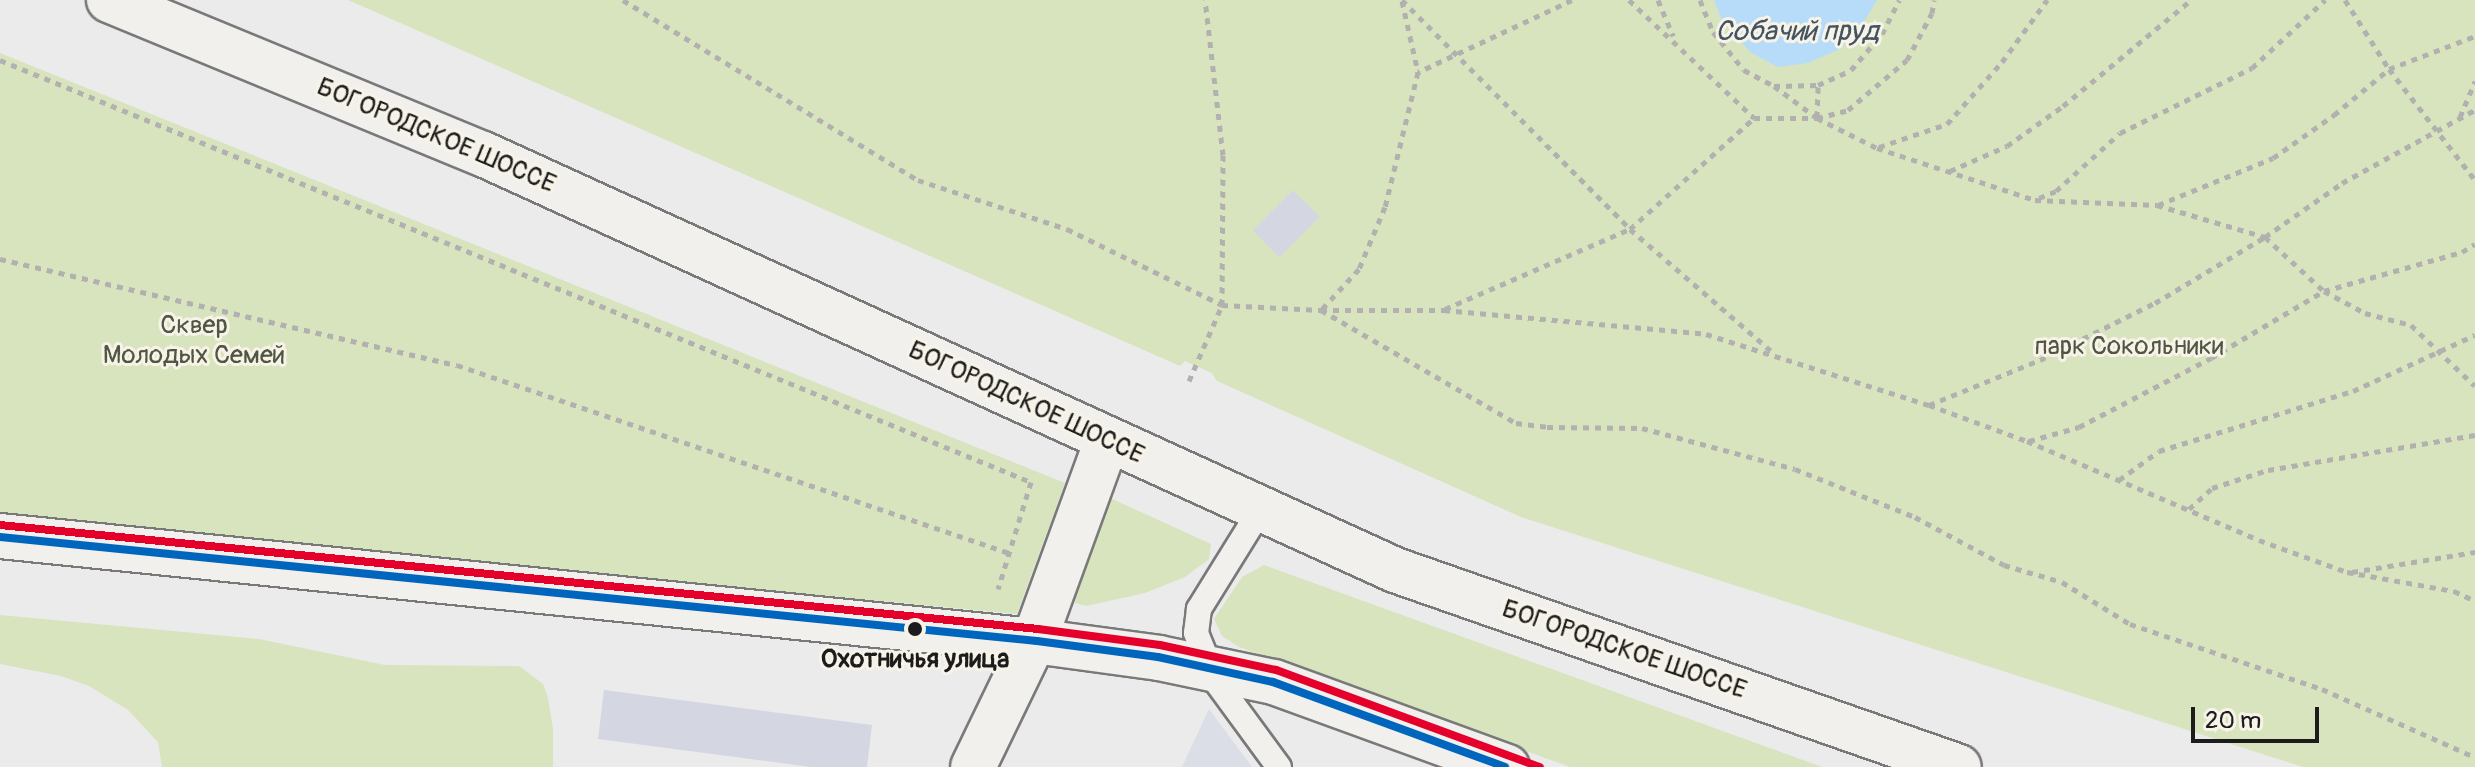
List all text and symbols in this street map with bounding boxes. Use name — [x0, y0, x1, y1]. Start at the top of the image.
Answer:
water label: Собачий пруд — [1715, 15, 1879, 49]
street label: БОГОРОДСКОЕ ШОССЕ — [312, 72, 560, 200]
park label: Сквер Молодых Семей — [103, 310, 285, 372]
park label: парк Сокольники — [2034, 331, 2224, 363]
street label: БОГОРОДСКОЕ ШОССЕ — [903, 335, 1149, 471]
street label: БОГОРОДСКОЕ ШОССЕ — [1498, 594, 1750, 706]
marker: Охотничья улица — [903, 617, 927, 641]
place label: Охотничья улица — [821, 644, 1009, 676]
scale bar — [2195, 691, 2323, 741]
text: 20 m — [2205, 706, 2261, 735]

